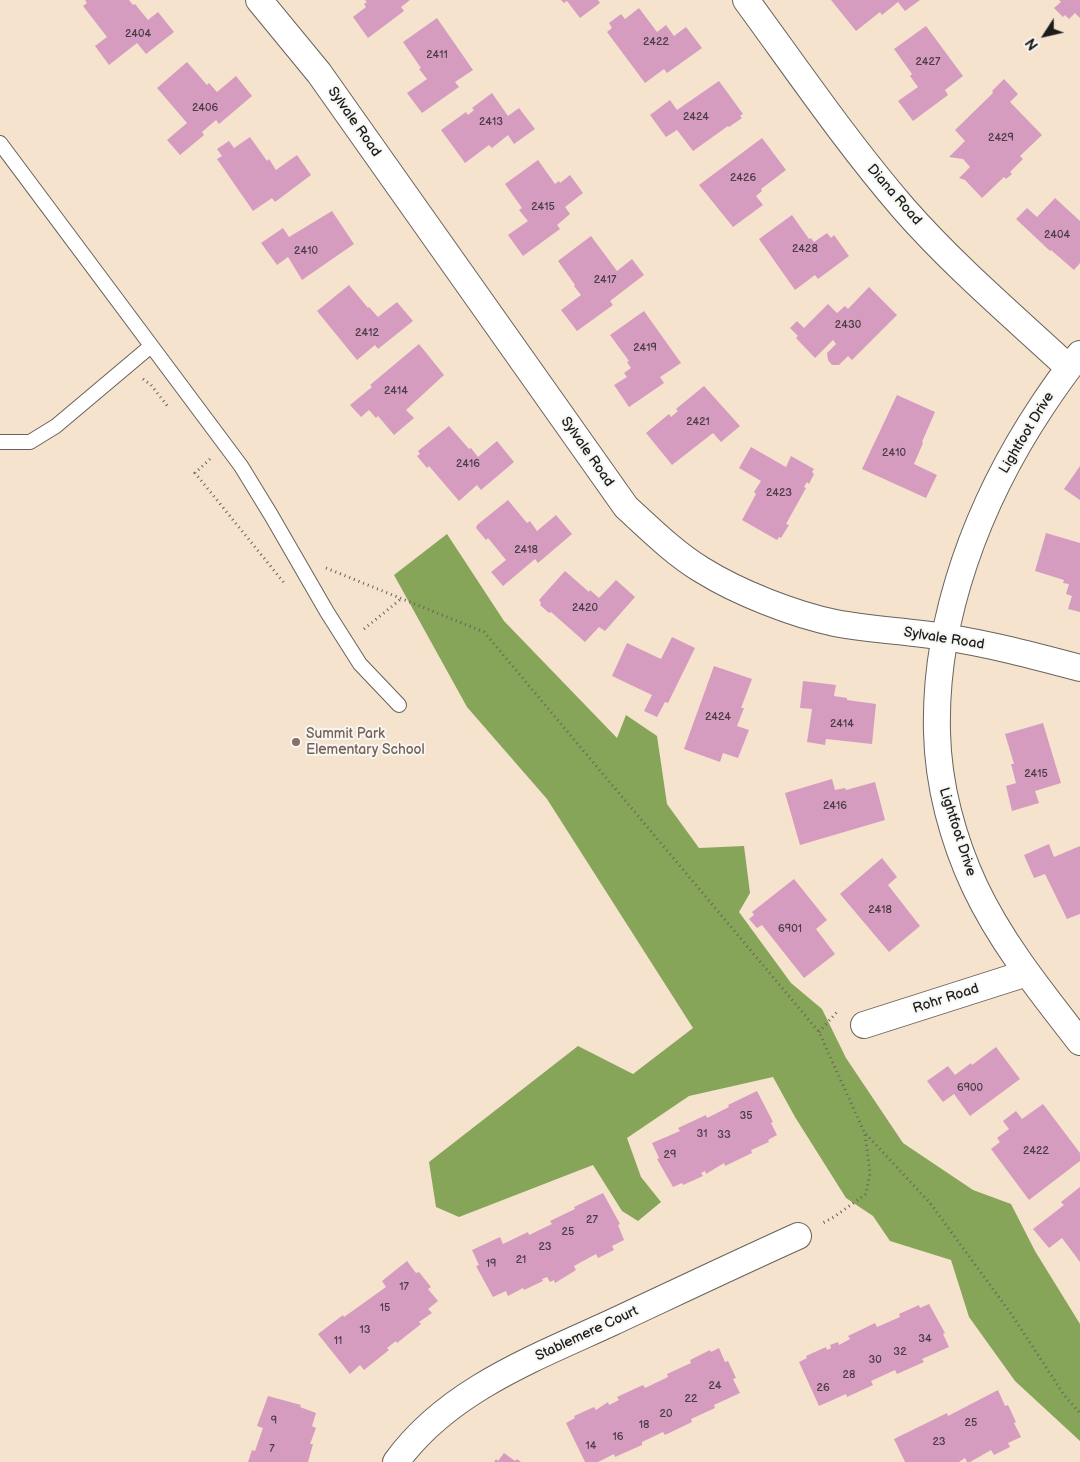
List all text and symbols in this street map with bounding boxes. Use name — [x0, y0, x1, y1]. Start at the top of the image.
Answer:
north arrow — [1020, 10, 1070, 60]
house number: 2404 — [125, 27, 151, 41]
house number: 2422 — [643, 35, 669, 49]
text: N — [1022, 35, 1042, 53]
house number: 2411 — [426, 48, 448, 62]
house number: 2427 — [916, 55, 940, 69]
street label: Sylvale Road — [324, 84, 384, 160]
house number: 2406 — [192, 101, 218, 115]
house number: 2424 — [683, 110, 709, 124]
house number: 2413 — [479, 115, 503, 129]
house number: 2429 — [988, 131, 1014, 145]
street label: Diana Road — [863, 161, 925, 229]
house number: 2426 — [730, 171, 756, 185]
house number: 2415 — [531, 200, 555, 214]
house number: 2404 — [1044, 228, 1070, 242]
house number: 2428 — [792, 242, 818, 256]
house number: 2410 — [294, 244, 318, 258]
house number: 2417 — [594, 273, 616, 287]
house number: 2430 — [835, 318, 861, 332]
house number: 2412 — [355, 326, 379, 340]
house number: 2419 — [633, 341, 657, 355]
house number: 2414 — [384, 384, 408, 398]
street label: Lightfoot Drive — [996, 389, 1058, 477]
street label: Sylvale Road — [557, 414, 617, 490]
house number: 2421 — [686, 415, 710, 429]
house number: 2410 — [882, 446, 906, 460]
house number: 2416 — [456, 457, 480, 471]
house number: 2423 — [766, 486, 792, 500]
house number: 2418 — [514, 543, 538, 557]
house number: 2420 — [572, 601, 598, 615]
street label: Sylvale Road — [903, 624, 985, 654]
house number: 2424 — [705, 710, 731, 724]
house number: 2414 — [830, 717, 854, 731]
place label: Summit Park Elementary School — [306, 726, 425, 759]
marker: Summit Park Elementary School — [290, 736, 302, 748]
house number: 2415 — [1024, 767, 1048, 781]
street label: Lightfoot Drive — [935, 786, 979, 878]
house number: 2416 — [823, 799, 847, 813]
house number: 2418 — [868, 903, 892, 917]
house number: 6901 — [778, 922, 802, 936]
street label: Rohr Road — [911, 980, 981, 1018]
house number: 6900 — [957, 1081, 983, 1095]
house number: 35 — [739, 1109, 753, 1123]
house number: 31 — [696, 1127, 708, 1141]
house number: 33 — [717, 1128, 731, 1142]
house number: 2422 — [1023, 1144, 1049, 1158]
house number: 29 — [664, 1148, 676, 1162]
house number: 27 — [586, 1213, 598, 1227]
house number: 25 — [562, 1225, 574, 1239]
house number: 23 — [538, 1240, 552, 1254]
house number: 21 — [516, 1253, 526, 1267]
house number: 19 — [486, 1257, 496, 1271]
house number: 17 — [399, 1280, 409, 1294]
house number: 15 — [380, 1301, 390, 1315]
street label: Stablemere Court — [533, 1303, 641, 1365]
house number: 13 — [359, 1323, 371, 1337]
house number: 34 — [918, 1332, 932, 1346]
house number: 11 — [334, 1334, 342, 1348]
house number: 32 — [893, 1345, 907, 1359]
house number: 30 — [868, 1353, 882, 1367]
house number: 28 — [843, 1368, 855, 1382]
house number: 24 — [708, 1379, 722, 1393]
house number: 26 — [816, 1381, 830, 1395]
house number: 22 — [685, 1392, 697, 1406]
house number: 20 — [660, 1407, 672, 1421]
house number: 9 — [271, 1414, 277, 1428]
house number: 25 — [965, 1416, 977, 1430]
house number: 18 — [639, 1418, 649, 1432]
house number: 16 — [613, 1430, 623, 1444]
house number: 23 — [932, 1435, 946, 1449]
house number: 14 — [586, 1439, 596, 1453]
house number: 7 — [269, 1442, 275, 1456]

